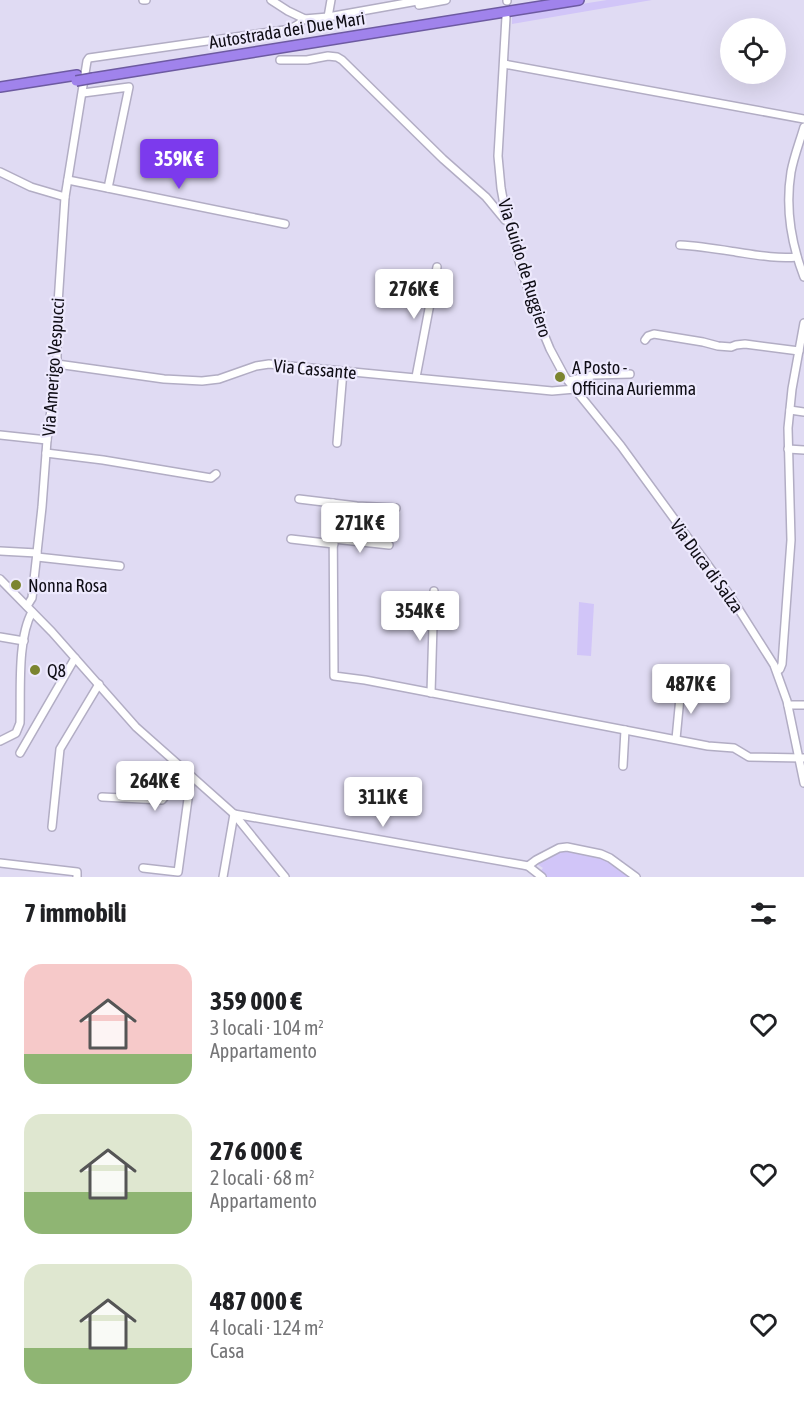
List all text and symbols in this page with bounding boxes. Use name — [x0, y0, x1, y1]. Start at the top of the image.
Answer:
street label: Autostrada dei Due Mari — [207, 7, 367, 53]
map controls — [720, 18, 786, 84]
button: locate — [720, 18, 786, 84]
pin: 359K € — [130, 139, 228, 190]
text: 359K € — [154, 147, 204, 170]
street label: Via Guido de Ruggiero — [494, 196, 556, 340]
pin: 276K € — [365, 269, 463, 320]
text: 276K € — [389, 277, 439, 300]
street label: Via Amerigo Vespucci — [38, 297, 68, 437]
street label: Via Cassante — [273, 355, 357, 383]
place label: A Posto - Officina Auriemma — [572, 357, 696, 399]
marker: A Posto - Officina Auriemma — [553, 370, 567, 384]
pin: 271K € — [311, 503, 409, 554]
text: 271K € — [335, 511, 385, 534]
street label: Via Duca di Salza — [666, 515, 748, 617]
place label: Nonna Rosa — [28, 575, 108, 596]
marker: Nonna Rosa — [9, 578, 23, 592]
pin: 354K € — [371, 591, 469, 642]
text: 354K € — [395, 599, 445, 622]
place label: Q8 — [47, 660, 66, 681]
marker: Q8 — [28, 663, 42, 677]
pin: 487K € — [642, 664, 740, 715]
text: 487K € — [666, 672, 716, 695]
pin: 264K € — [106, 761, 204, 812]
text: 264K € — [130, 769, 180, 792]
pin: 311K € — [334, 777, 432, 828]
text: 311K € — [358, 785, 408, 808]
icon: filters — [747, 897, 780, 930]
text: 7 immobili — [24, 898, 127, 928]
text: 359 000 € — [210, 986, 302, 1016]
icon: home — [72, 988, 144, 1060]
icon: heart — [747, 1008, 780, 1041]
text: 3 locali · 104 m² — [210, 1016, 324, 1039]
text: Appartamento — [210, 1039, 317, 1062]
text: 276 000 € — [210, 1136, 302, 1166]
icon: home — [72, 1138, 144, 1210]
icon: heart — [747, 1158, 780, 1191]
text: 2 locali · 68 m² — [210, 1166, 315, 1189]
text: Appartamento — [210, 1189, 317, 1212]
text: 487 000 € — [210, 1286, 302, 1316]
icon: home — [72, 1288, 144, 1360]
icon: heart — [747, 1308, 780, 1341]
text: 4 locali · 124 m² — [210, 1316, 324, 1339]
text: Casa — [210, 1339, 245, 1362]

